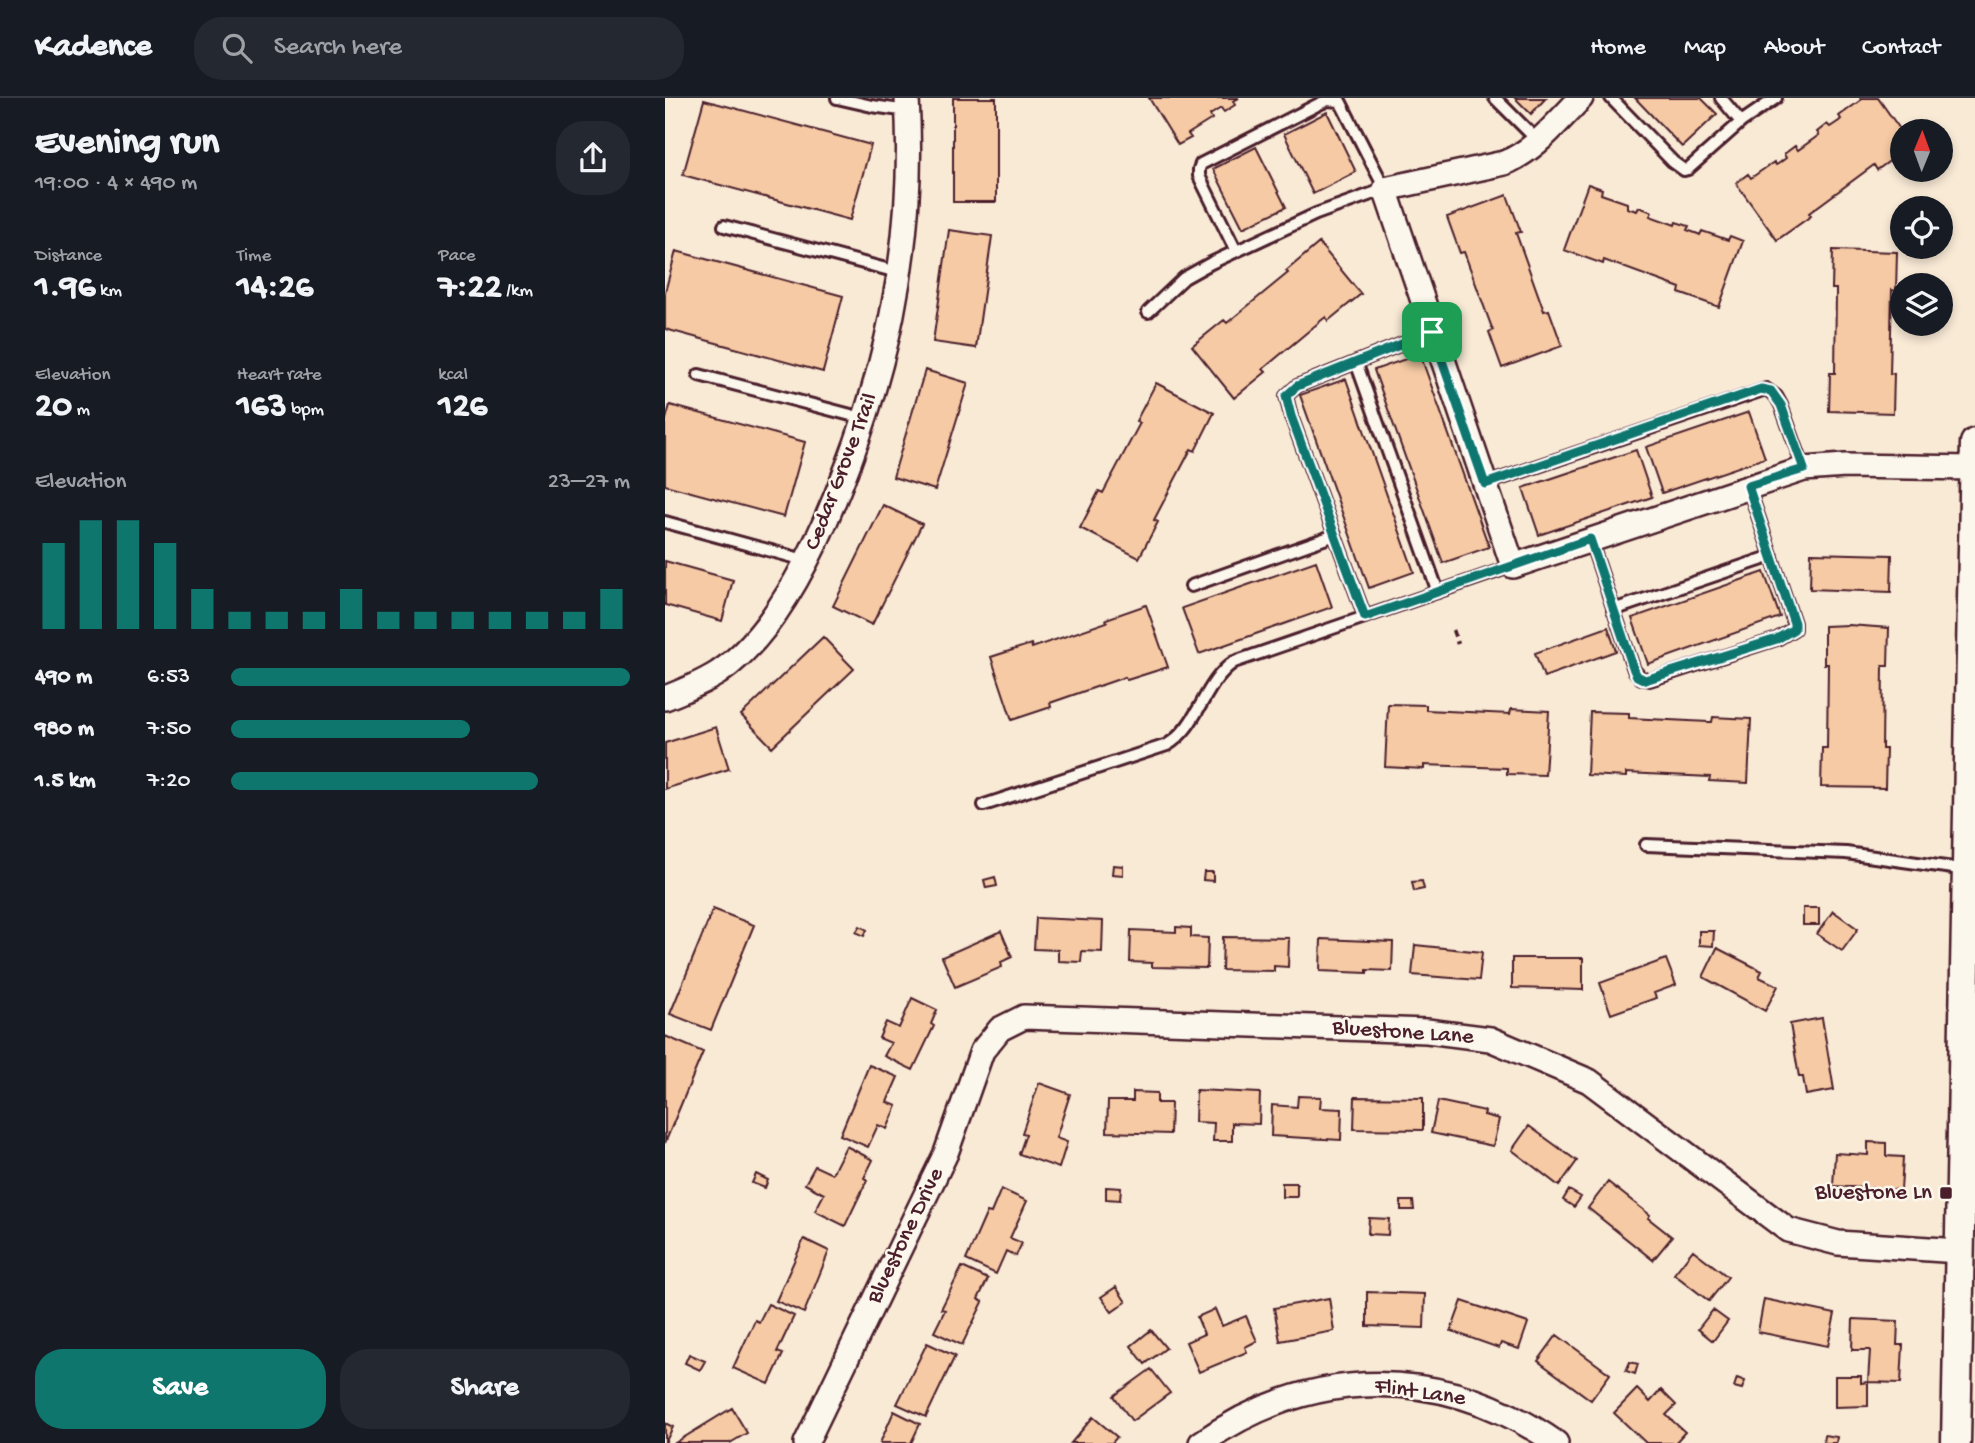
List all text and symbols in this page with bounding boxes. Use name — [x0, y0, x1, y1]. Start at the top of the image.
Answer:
search box — [194, 17, 684, 80]
text: Kadence — [35, 29, 152, 67]
icon: search — [218, 29, 256, 67]
text: Search here — [274, 33, 402, 64]
text: Home — [1590, 34, 1646, 63]
text: Map — [1684, 34, 1726, 63]
text: About — [1764, 34, 1824, 63]
text: Contact — [1862, 34, 1940, 63]
north arrow — [1890, 119, 1953, 182]
map controls — [1890, 119, 1953, 336]
button: share — [556, 121, 630, 195]
text: Evening run — [35, 122, 219, 166]
text: 19:00 · 4 × 490 m — [35, 170, 197, 197]
button: locate — [1890, 196, 1953, 259]
text: Distance — [35, 245, 102, 268]
text: Time — [237, 245, 271, 268]
text: Pace — [438, 245, 476, 268]
text: 1.96 — [35, 268, 95, 309]
text: 14:26 — [237, 268, 313, 309]
text: 7:22 — [438, 268, 502, 309]
button: layers — [1890, 273, 1953, 336]
text: km — [95, 280, 122, 303]
text: /km — [502, 280, 533, 303]
pin — [1402, 302, 1462, 362]
icon: arrive — [1413, 313, 1451, 351]
text: Elevation — [35, 364, 111, 387]
text: Heart rate — [237, 364, 322, 387]
text: kcal — [438, 364, 468, 387]
text: 20 — [35, 387, 72, 428]
text: 163 — [237, 387, 287, 428]
text: 126 — [438, 387, 487, 428]
street label: Cedar Grove Trail — [800, 390, 884, 554]
text: m — [72, 399, 90, 422]
text: bpm — [287, 399, 324, 422]
text: Elevation — [35, 469, 126, 496]
text: 23–27 m — [548, 469, 630, 496]
text: 490 m — [35, 664, 92, 691]
text: 6:53 — [147, 664, 190, 691]
text: 980 m — [35, 716, 94, 743]
text: 7:50 — [147, 716, 191, 743]
text: 1.5 km — [35, 768, 96, 795]
text: 7:20 — [147, 768, 191, 795]
street label: Bluestone Lane — [1330, 1015, 1476, 1051]
street label: Bluestone Drive — [861, 1163, 951, 1309]
place label: Bluestone Ln — [1814, 1180, 1932, 1207]
marker: Bluestone Ln — [1938, 1185, 1954, 1201]
button: Save — [35, 1349, 326, 1429]
button: Share — [340, 1349, 630, 1429]
street label: Flint Lane — [1372, 1373, 1468, 1413]

